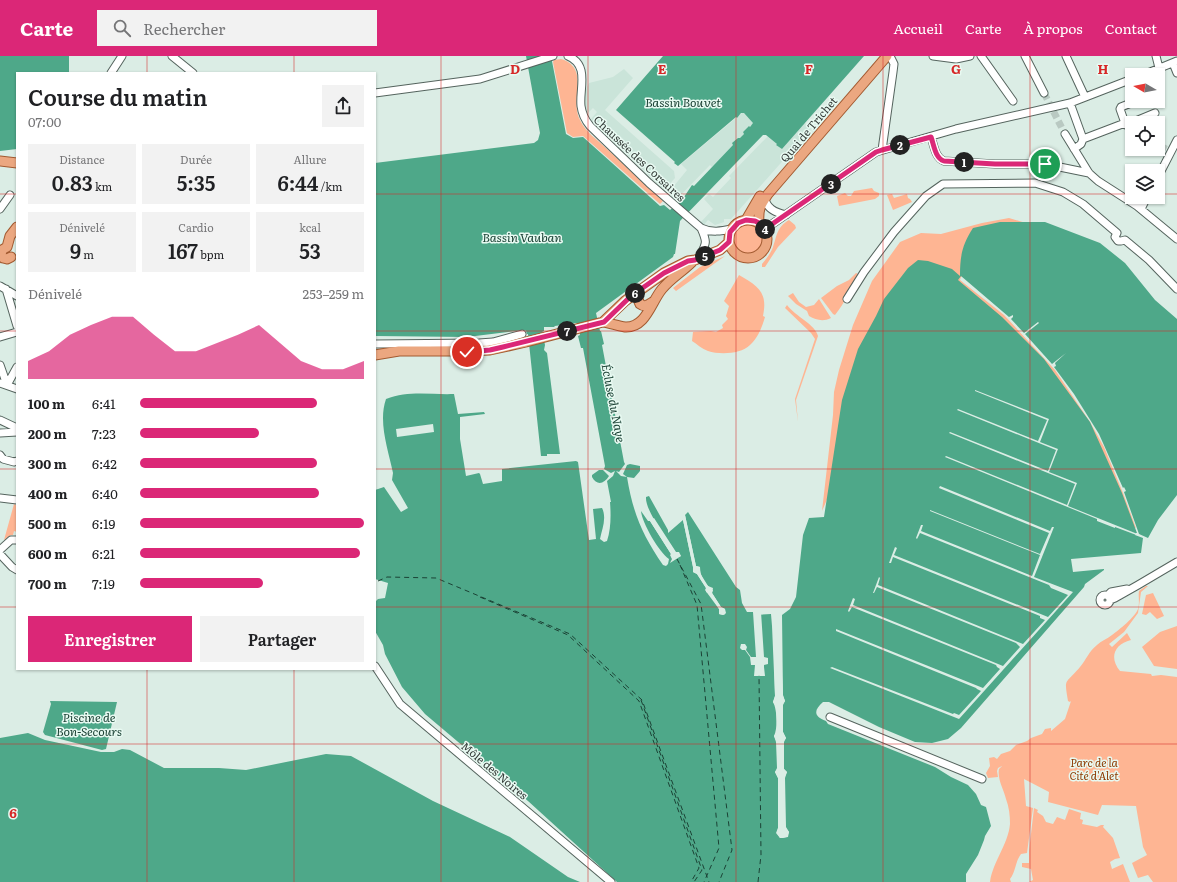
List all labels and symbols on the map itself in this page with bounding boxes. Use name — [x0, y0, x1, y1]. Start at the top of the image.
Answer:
text: D — [510, 59, 520, 78]
text: E — [658, 59, 667, 78]
text: F — [805, 59, 813, 78]
text: G — [951, 59, 961, 78]
text: H — [1098, 59, 1109, 78]
north arrow — [1125, 68, 1165, 108]
street label: Quai de Trichet — [776, 92, 841, 165]
water label: Bassin Bouvet — [645, 93, 721, 111]
street label: Chaussée des Corsaires — [591, 111, 689, 205]
pin: 2 — [890, 135, 910, 155]
pin — [1028, 147, 1062, 181]
pin: 1 — [954, 152, 974, 172]
pin: 3 — [821, 174, 841, 194]
pin: 4 — [755, 219, 775, 239]
water label: Bassin Vauban — [482, 228, 562, 246]
pin: 5 — [695, 246, 715, 266]
pin: 6 — [625, 283, 645, 303]
pin: 7 — [557, 321, 577, 341]
pin — [450, 335, 484, 369]
water label: Écluse du Naye — [598, 362, 630, 444]
water label: Piscine de Bon-Secours — [56, 708, 122, 740]
street label: Môle des Noires — [458, 737, 532, 803]
park label: Parc de la Cité d'Alet — [1069, 754, 1119, 783]
text: 6 — [9, 803, 17, 822]

